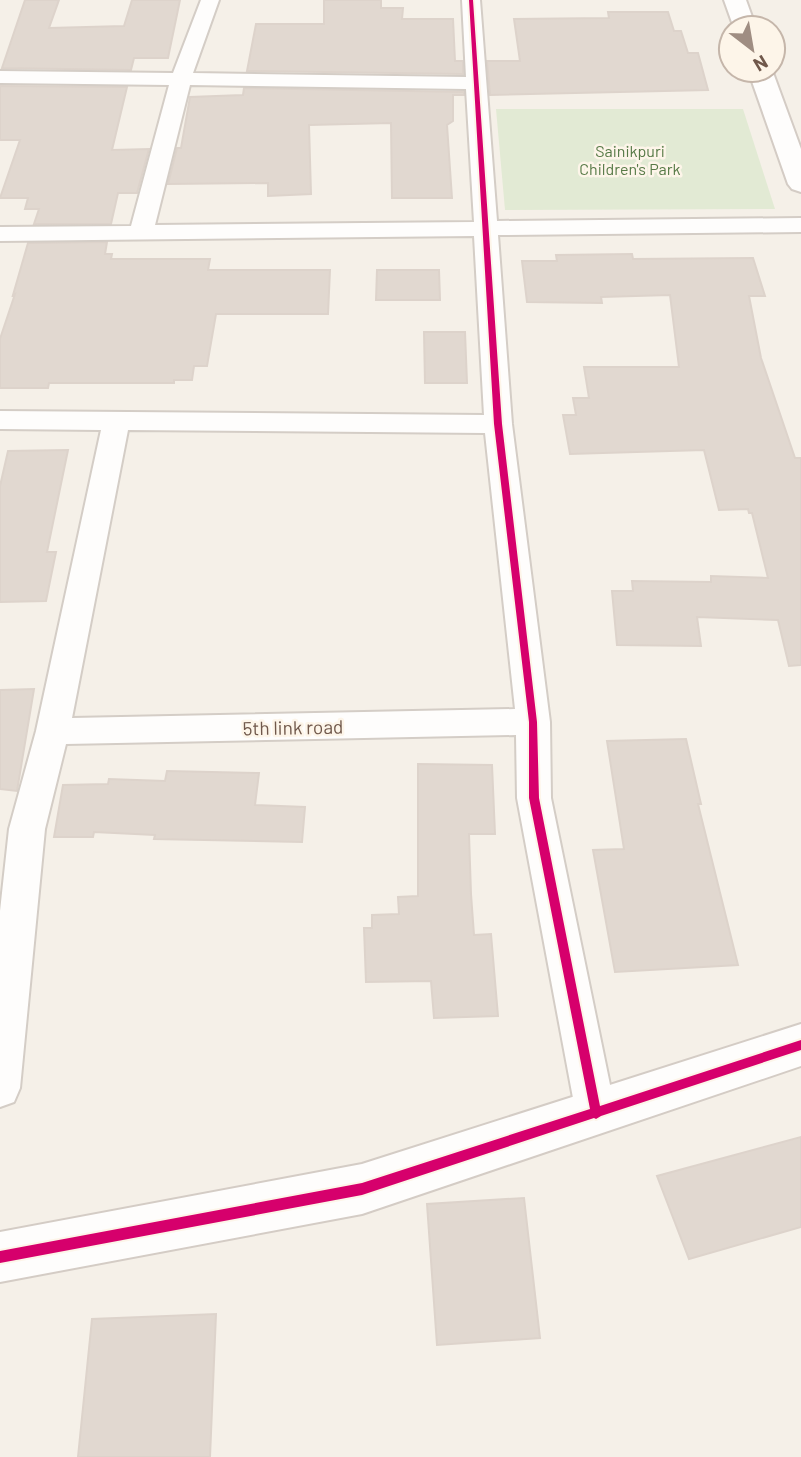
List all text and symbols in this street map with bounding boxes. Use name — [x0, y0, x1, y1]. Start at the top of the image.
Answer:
north arrow — [717, 14, 787, 84]
text: N — [750, 51, 772, 77]
park label: Sainikpuri Children's Park — [579, 141, 681, 178]
street label: 5th link road — [242, 715, 344, 739]

